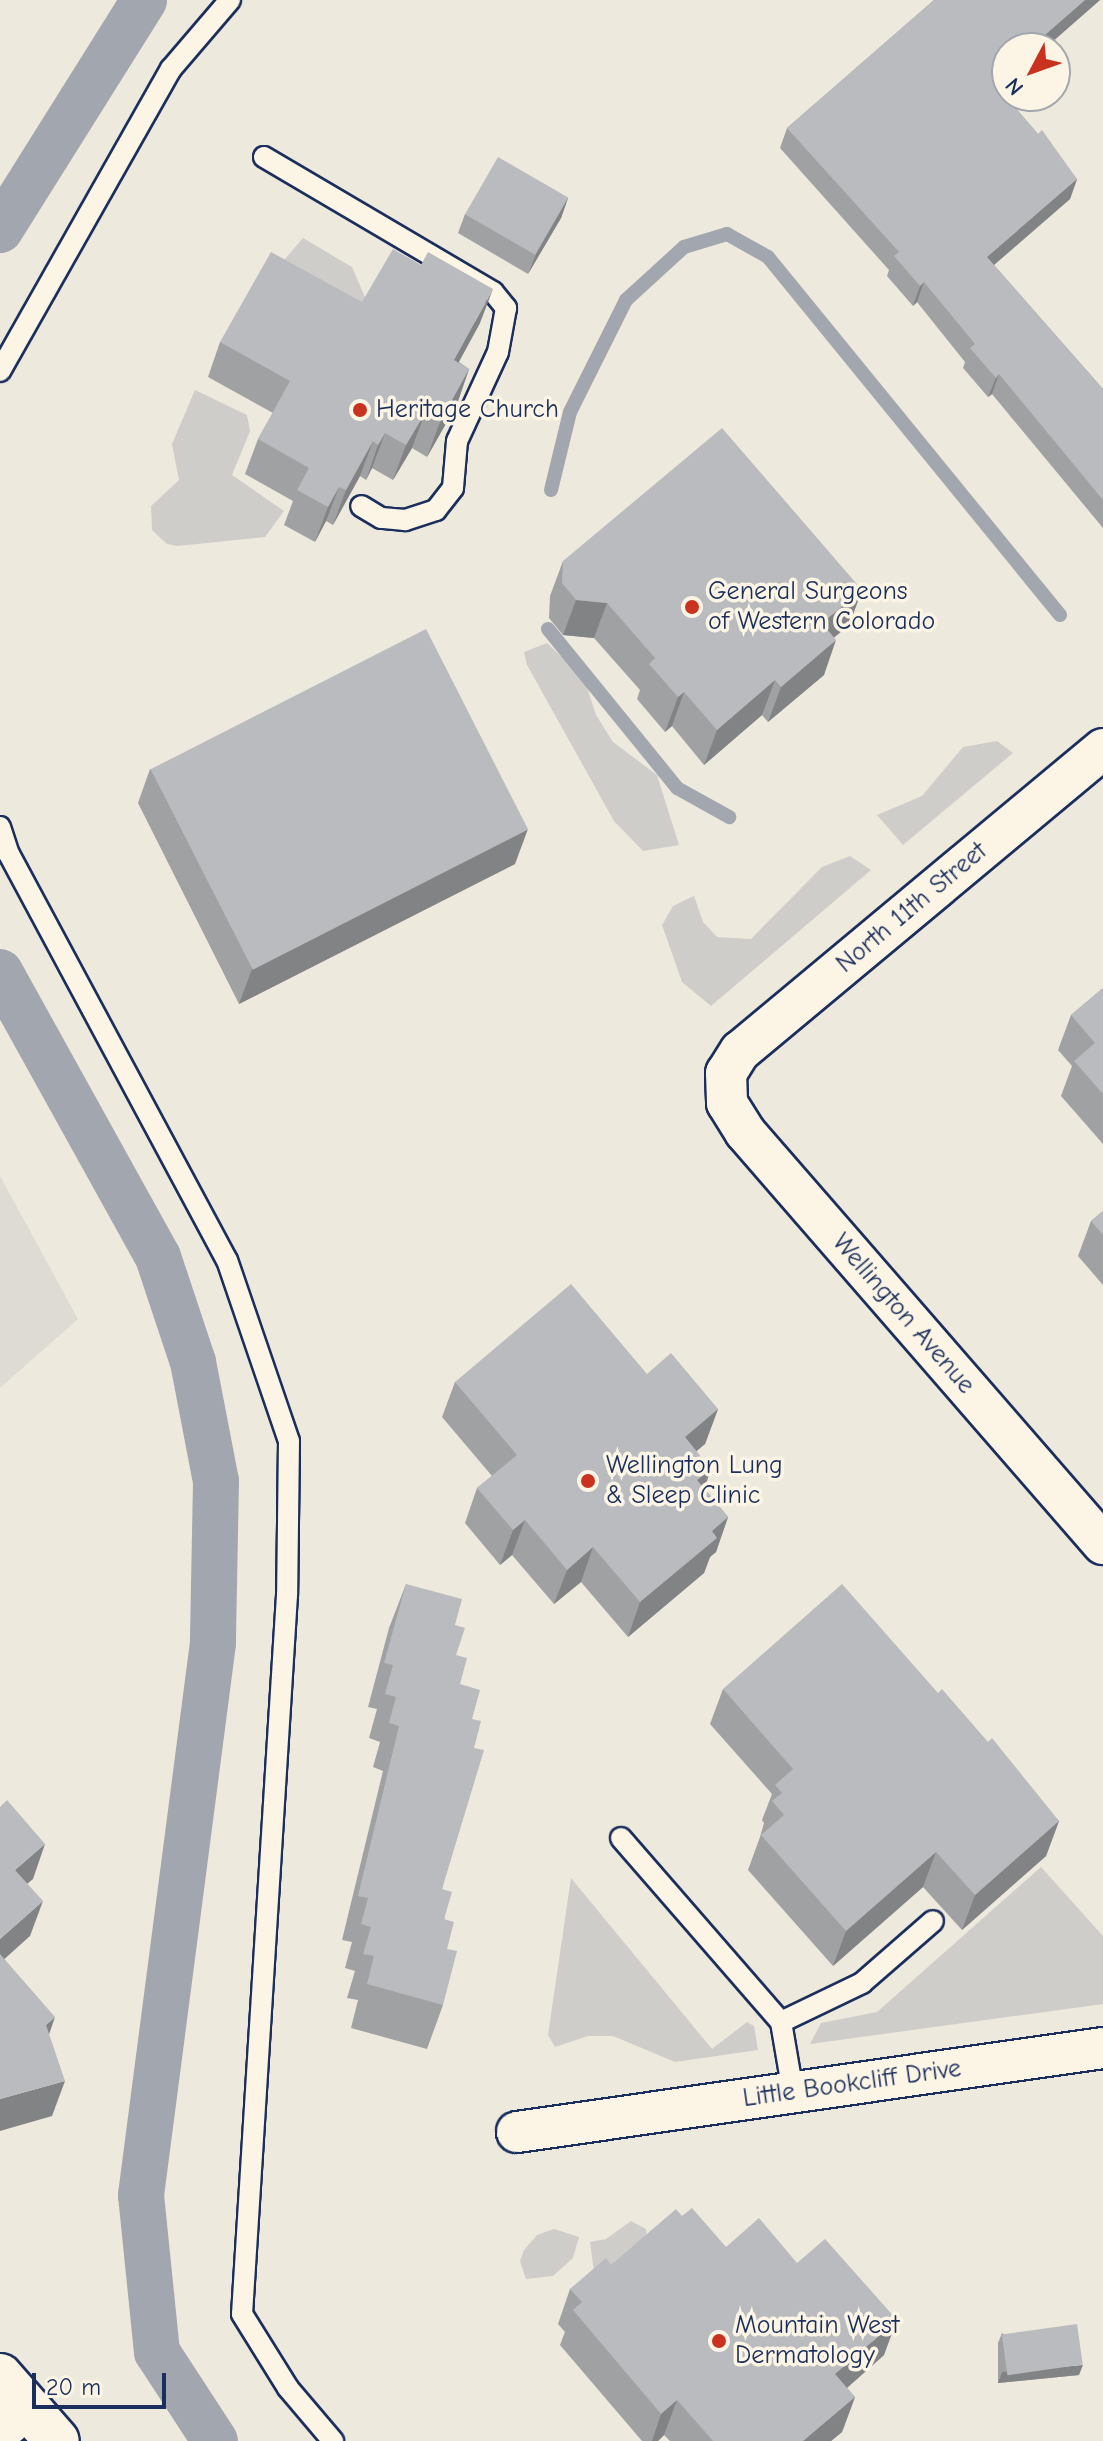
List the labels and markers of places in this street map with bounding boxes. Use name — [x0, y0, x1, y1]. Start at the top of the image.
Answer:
place label: Heritage Church — [376, 394, 559, 426]
marker: Heritage Church — [351, 401, 369, 419]
place label: General Surgeons of Western Colorado — [708, 576, 935, 638]
marker: General Surgeons of Western Colorado — [683, 598, 701, 616]
place label: Wellington Lung & Sleep Clinic — [606, 1450, 783, 1512]
marker: Wellington Lung & Sleep Clinic — [577, 1470, 599, 1492]
place label: Mountain West Dermatology — [735, 2310, 899, 2372]
marker: Mountain West Dermatology — [710, 2332, 728, 2350]

